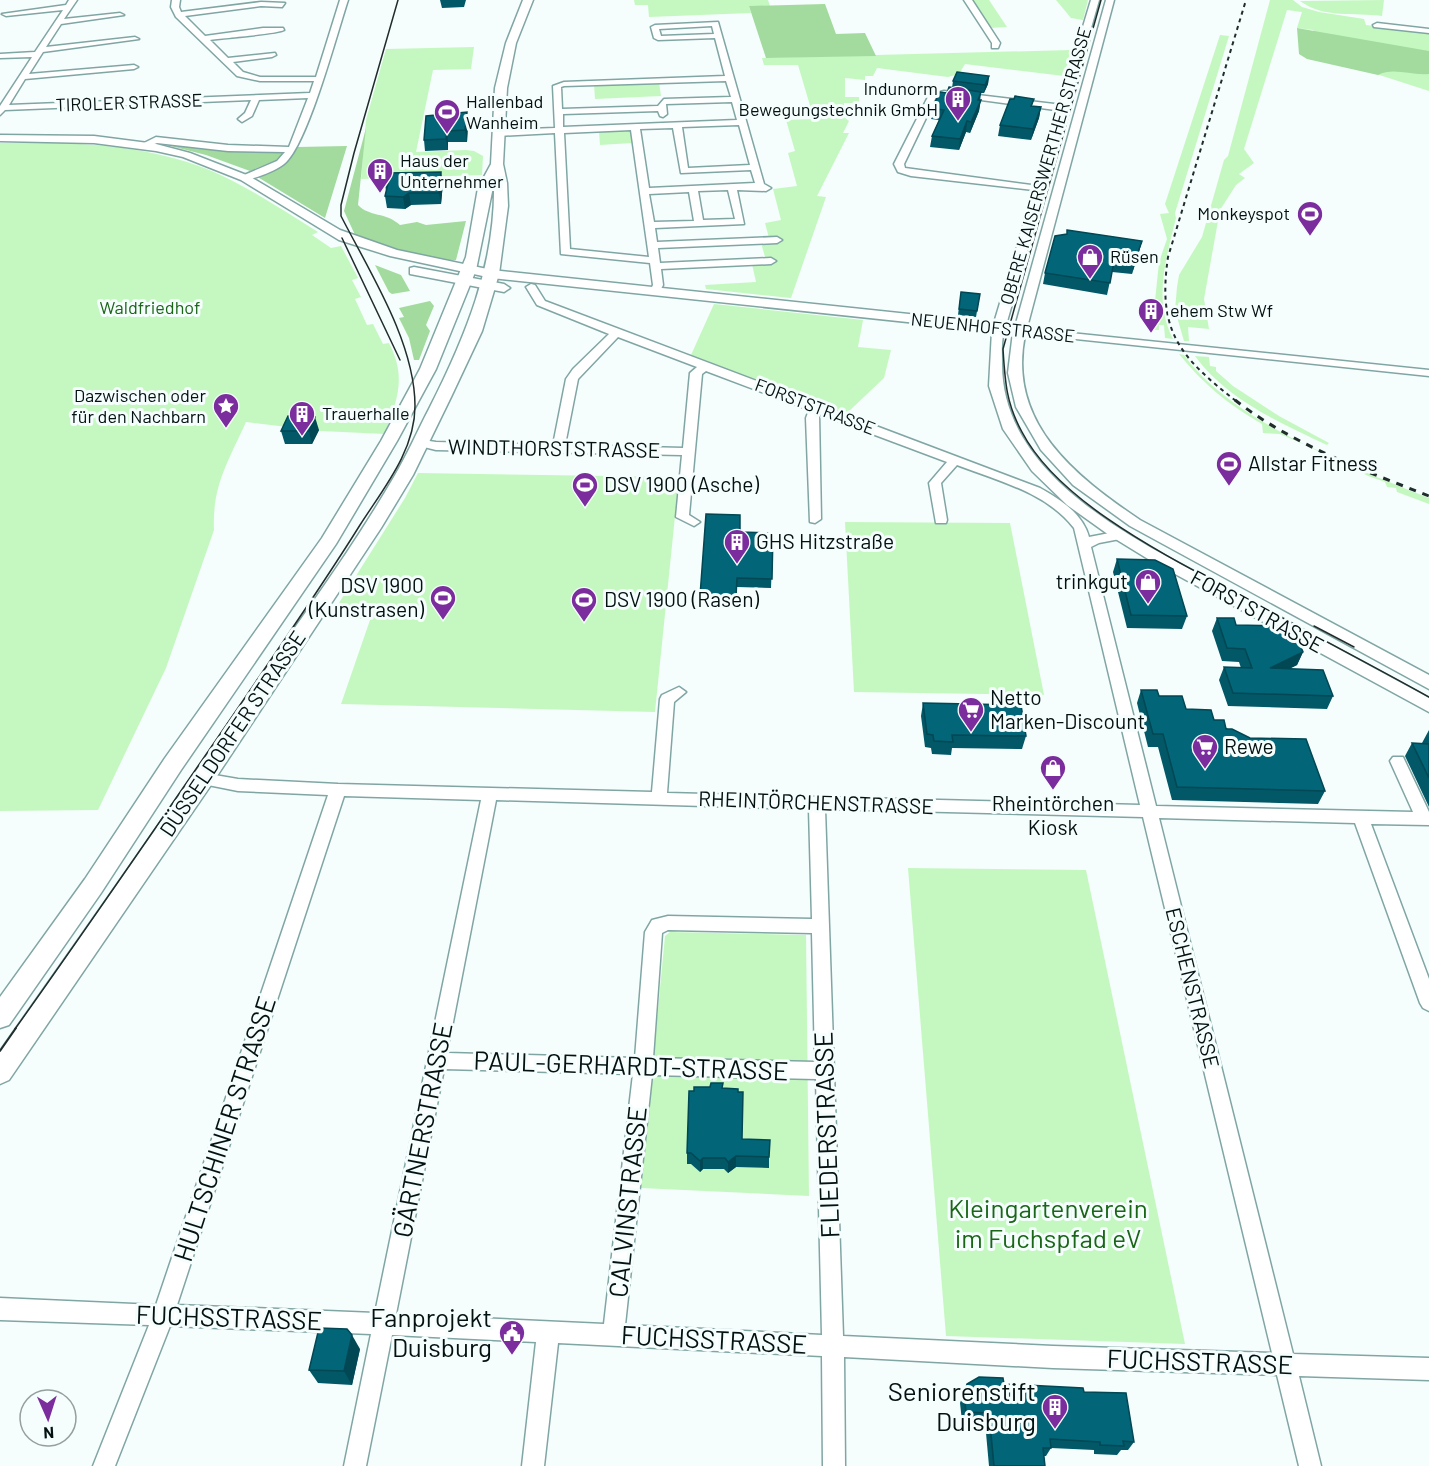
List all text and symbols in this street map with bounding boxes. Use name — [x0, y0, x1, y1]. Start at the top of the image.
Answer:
street label: OBERE KAISERSWERTHER STRASSE — [995, 24, 1095, 307]
place label: Indunorm Bewegungstechnik GmbH — [739, 77, 938, 120]
building icon: Indunorm Bewegungstechnik GmbH — [943, 84, 973, 122]
street label: TIROLER STRASSE — [55, 88, 203, 116]
place label: Hallenbad Wanheim — [466, 90, 543, 133]
sports icon: Hallenbad Wanheim — [432, 97, 462, 135]
place label: Haus der Unternehmer — [400, 149, 504, 192]
building icon: Haus der Unternehmer — [365, 156, 395, 194]
sports icon: Monkeyspot — [1295, 199, 1325, 237]
place label: Monkeyspot — [1197, 202, 1290, 224]
shop icon: Rüsen — [1075, 242, 1105, 280]
place label: Rüsen — [1110, 245, 1159, 267]
park label: Waldfriedhof — [100, 296, 200, 318]
building icon: ehem Stw Wf — [1136, 296, 1166, 334]
place label: ehem Stw Wf — [1170, 299, 1273, 321]
street label: NEUENHOFSTRASSE — [910, 307, 1076, 347]
street label: FORSTSTRASSE — [752, 373, 879, 439]
place label: Dazwischen oder für den Nachbarn — [71, 384, 206, 427]
place icon: Dazwischen oder für den Nachbarn — [211, 391, 241, 429]
building icon: Trauerhalle — [287, 399, 317, 437]
place label: Trauerhalle — [322, 402, 410, 424]
street label: WINDTHORSTSTRASSE — [448, 433, 661, 462]
sports icon: Allstar Fitness — [1214, 449, 1244, 487]
place label: Allstar Fitness — [1248, 450, 1378, 475]
sports icon: DSV 1900 (Asche) — [570, 470, 600, 508]
place label: DSV 1900 (Asche) — [604, 471, 759, 496]
building icon: GHS Hitzstraße — [722, 527, 752, 565]
place label: GHS Hitzstraße — [756, 528, 894, 553]
street label: FORSTSTRASSE — [1187, 564, 1329, 658]
shop icon: trinkgut — [1133, 567, 1163, 605]
place label: trinkgut — [1056, 568, 1128, 593]
place label: DSV 1900 (Kunstrasen) — [308, 572, 425, 621]
sports icon: DSV 1900 (Kunstrasen) — [428, 583, 458, 621]
sports icon: DSV 1900 (Rasen) — [569, 585, 599, 623]
place label: DSV 1900 (Rasen) — [604, 586, 760, 611]
street label: DÜSSELDORFER STRASSE — [153, 625, 310, 841]
place label: Netto Marken-Discount — [990, 684, 1145, 733]
supermarket icon: Netto Marken-Discount — [956, 695, 986, 733]
supermarket icon: Rewe — [1190, 732, 1220, 770]
place label: Rewe — [1224, 733, 1274, 758]
shop icon: Rheintörchen Kiosk — [1038, 753, 1068, 791]
street label: RHEINTÖRCHENSTRASSE — [698, 785, 934, 818]
place label: Rheintörchen Kiosk — [992, 790, 1114, 839]
street label: ESCHENSTRASSE — [1161, 905, 1226, 1071]
street label: HULTSCHINER STRASSE — [166, 992, 281, 1265]
street label: GÄRTNERSTRASSE — [385, 1020, 458, 1240]
street label: FLIEDERSTRASSE — [806, 1031, 845, 1239]
street label: PAUL-GERHARDT-STRASSE — [473, 1044, 789, 1085]
street label: CALVINSTRASSE — [601, 1105, 652, 1299]
park label: Kleingartenverein im Fuchspfad eV — [948, 1192, 1148, 1253]
street label: FUCHSSTRASSE — [135, 1298, 323, 1335]
place label: Fanprojekt Duisburg — [370, 1301, 492, 1362]
public building icon: Fanprojekt Duisburg — [497, 1318, 527, 1356]
street label: FUCHSSTRASSE — [620, 1318, 808, 1359]
street label: FUCHSSTRASSE — [1106, 1342, 1294, 1379]
place label: Seniorenstift Duisburg — [888, 1375, 1036, 1436]
north arrow — [18, 1388, 78, 1448]
building icon: Seniorenstift Duisburg — [1040, 1392, 1070, 1430]
text: N — [43, 1424, 55, 1443]

